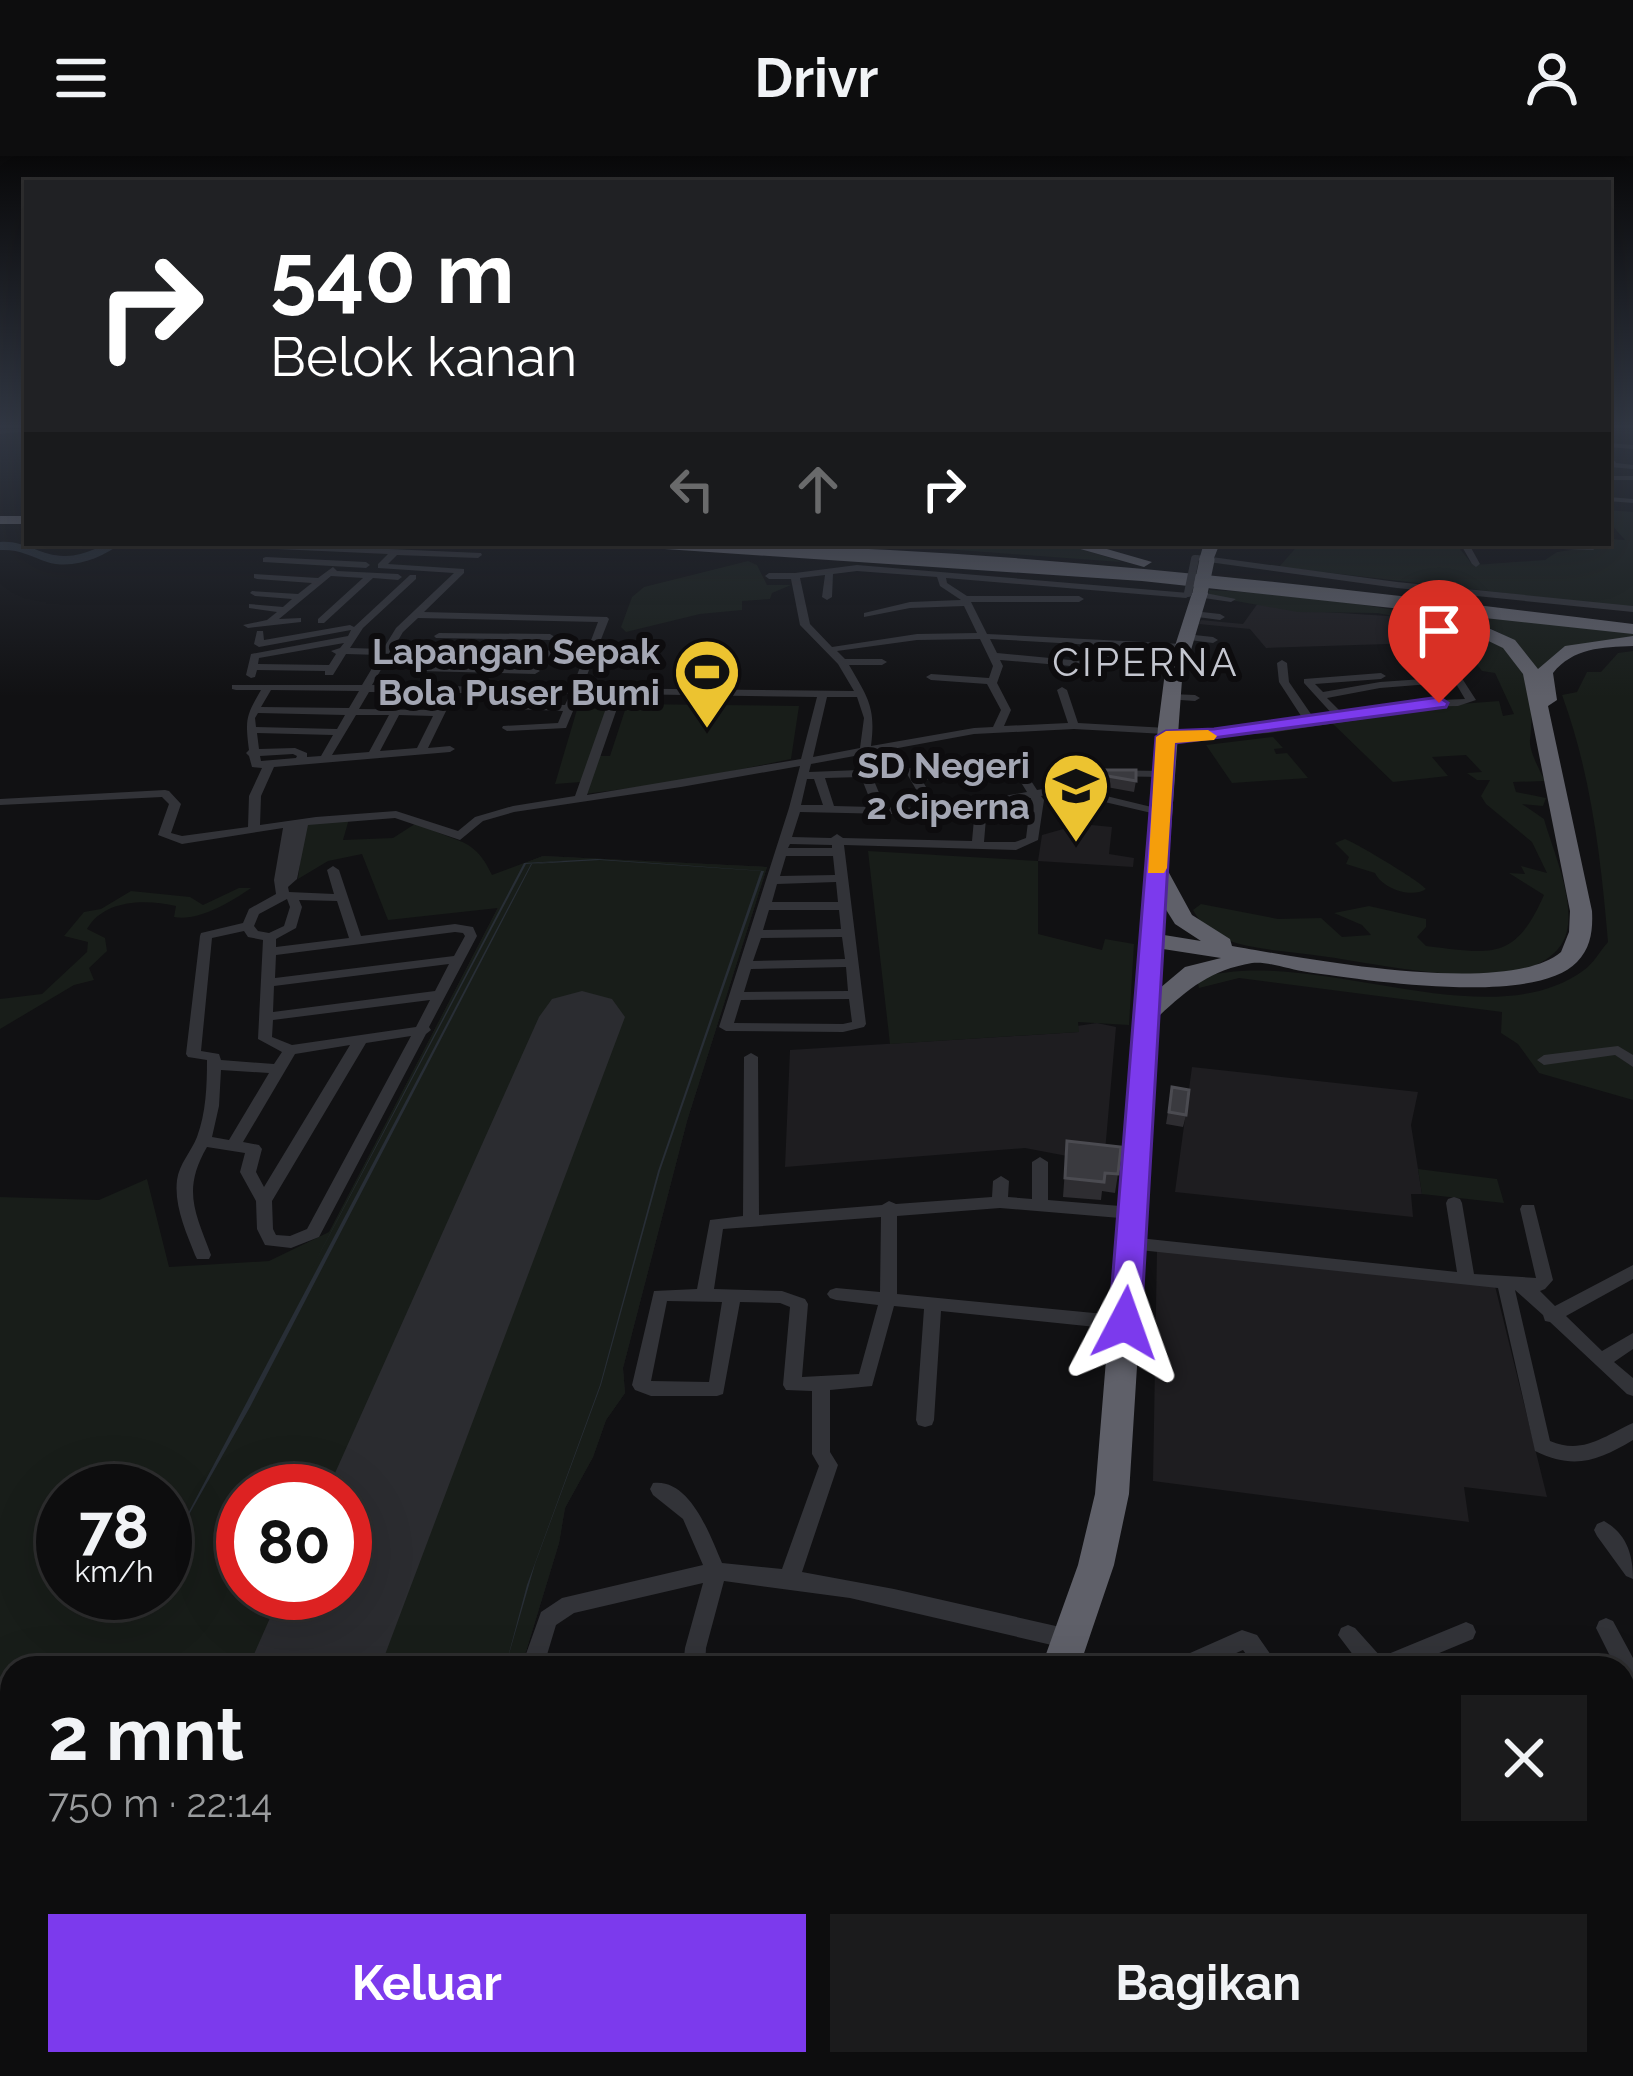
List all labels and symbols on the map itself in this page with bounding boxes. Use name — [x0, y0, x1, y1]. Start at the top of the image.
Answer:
pin — [1388, 580, 1490, 703]
place label: Lapangan Sepak Bola Puser Bumi — [372, 630, 661, 713]
sports icon: Lapangan Sepak Bola Puser Bumi — [672, 637, 742, 731]
district label: CIPERNA — [1052, 639, 1240, 685]
place label: SD Negeri 2 Ciperna — [857, 744, 1030, 827]
school or university icon: SD Negeri 2 Ciperna — [1041, 751, 1111, 845]
position arrow — [1062, 1260, 1188, 1386]
speed limit sign: 80 — [216, 1464, 372, 1620]

